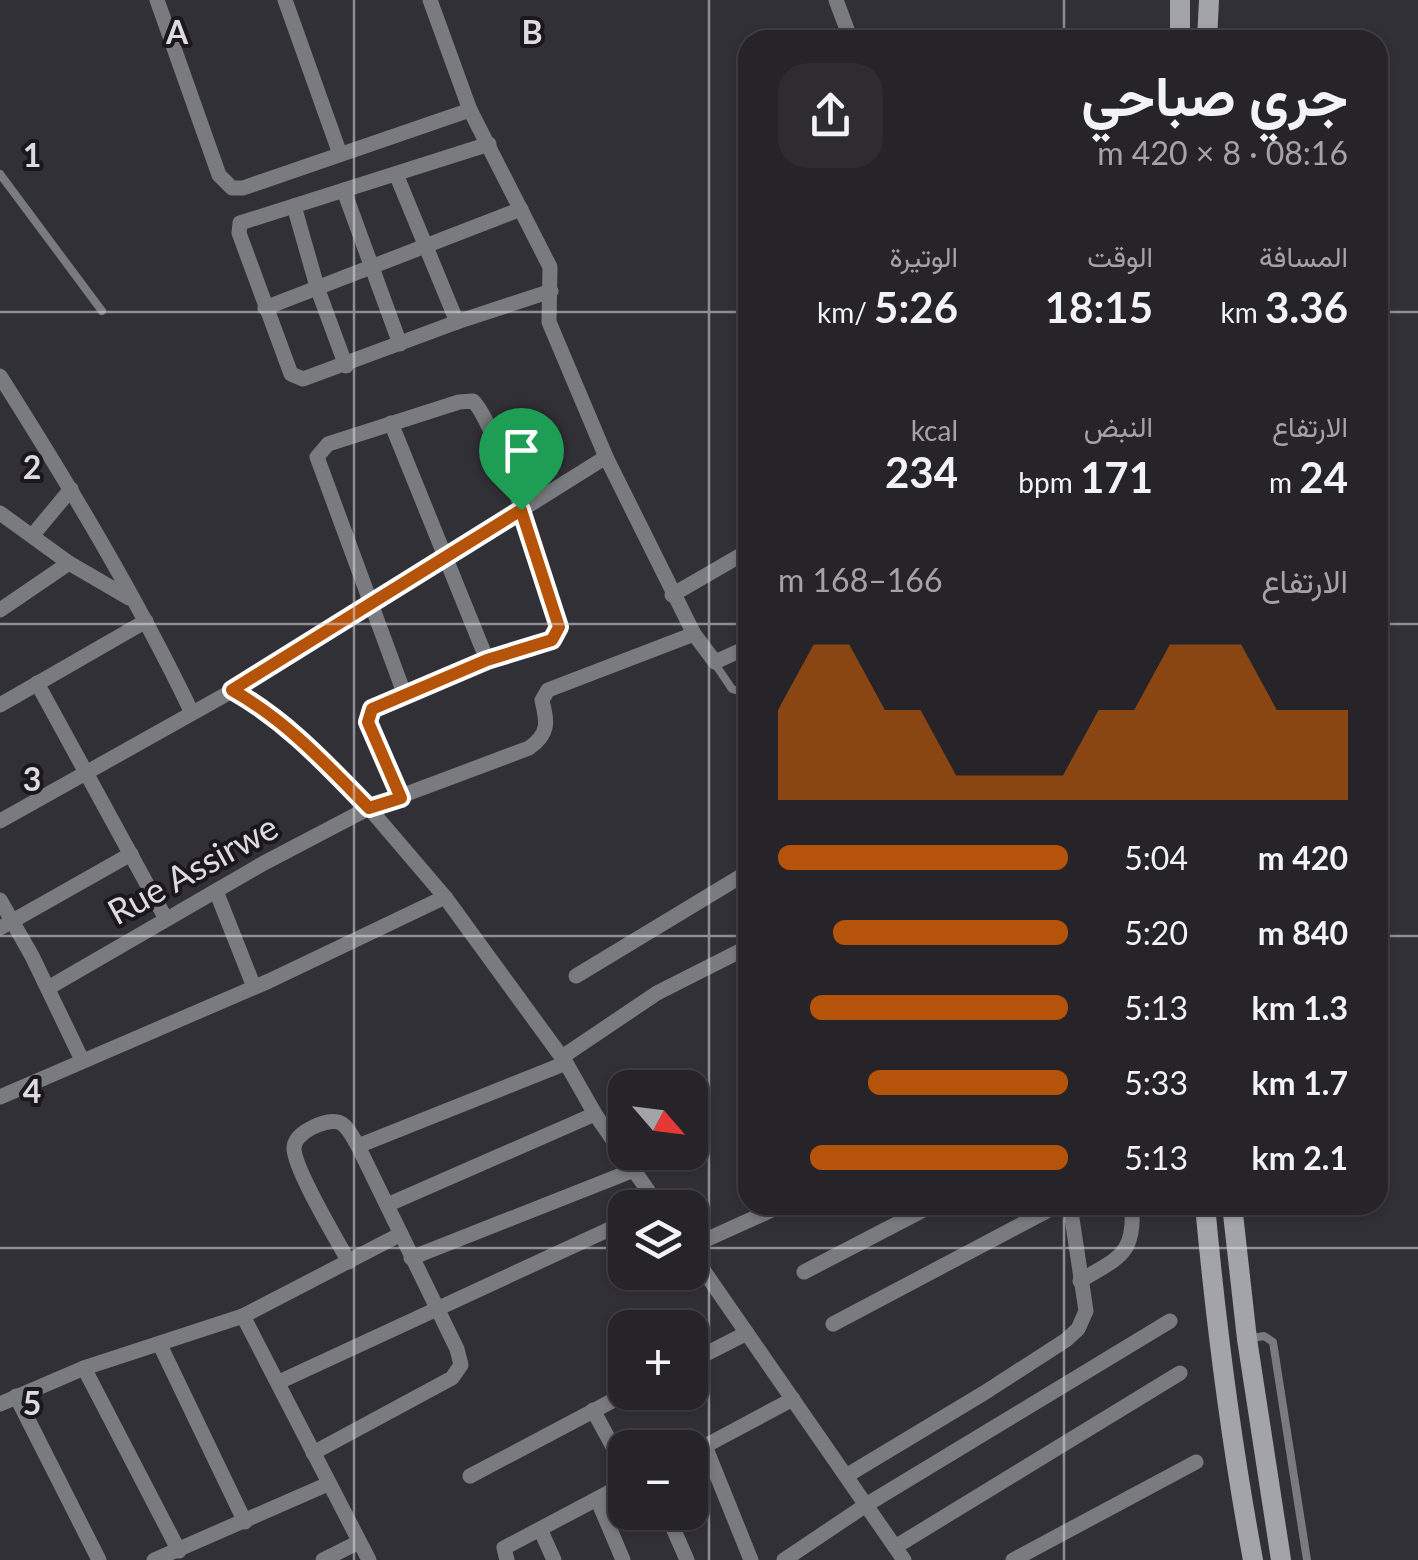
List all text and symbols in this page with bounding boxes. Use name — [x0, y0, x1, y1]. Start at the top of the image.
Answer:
text: A — [165, 12, 189, 51]
text: B — [521, 12, 543, 51]
text: جري صباحي — [1081, 62, 1348, 128]
button: share — [778, 63, 883, 168]
text: 08:16 · 8 × 420 m — [1097, 133, 1348, 172]
text: 1 — [23, 135, 41, 174]
text: الوتيرة — [890, 239, 958, 273]
text: الوقت — [1087, 239, 1153, 273]
text: المسافة — [1259, 239, 1348, 273]
text: 5:26 — [874, 282, 958, 332]
text: 18:15 — [1045, 282, 1153, 332]
text: 3.36 — [1265, 282, 1348, 332]
text: /km — [817, 295, 874, 329]
text: km — [1221, 295, 1265, 329]
pin — [479, 408, 564, 511]
text: النبض — [1084, 409, 1153, 443]
text: الارتفاع — [1272, 409, 1348, 443]
text: kcal — [911, 413, 958, 447]
icon: arrive — [494, 423, 549, 478]
text: 2 — [23, 447, 41, 486]
text: 234 — [885, 447, 958, 497]
text: 171 — [1080, 452, 1153, 502]
text: 24 — [1299, 452, 1348, 502]
text: bpm — [1018, 465, 1080, 499]
text: m — [1269, 465, 1299, 499]
text: 166–168 m — [778, 560, 942, 599]
text: الارتفاع — [1261, 561, 1348, 600]
text: 3 — [23, 759, 41, 798]
street label: Rue Assirwe — [100, 804, 284, 932]
text: 5:04 — [1124, 838, 1188, 877]
text: 420 m — [1258, 838, 1348, 877]
text: 5:20 — [1124, 913, 1188, 952]
text: 840 m — [1258, 913, 1348, 952]
text: 5:13 — [1124, 988, 1188, 1027]
text: 1.3 km — [1252, 988, 1348, 1027]
text: 5:33 — [1124, 1063, 1188, 1102]
text: 1.7 km — [1252, 1063, 1348, 1102]
north arrow — [608, 1070, 708, 1170]
map controls — [608, 1070, 708, 1530]
text: 4 — [23, 1071, 41, 1110]
text: 5:13 — [1124, 1138, 1188, 1177]
text: 2.1 km — [1252, 1138, 1348, 1177]
button: layers — [608, 1190, 708, 1290]
button: + — [608, 1310, 708, 1410]
text: 5 — [23, 1383, 41, 1422]
button: − — [608, 1430, 708, 1530]

